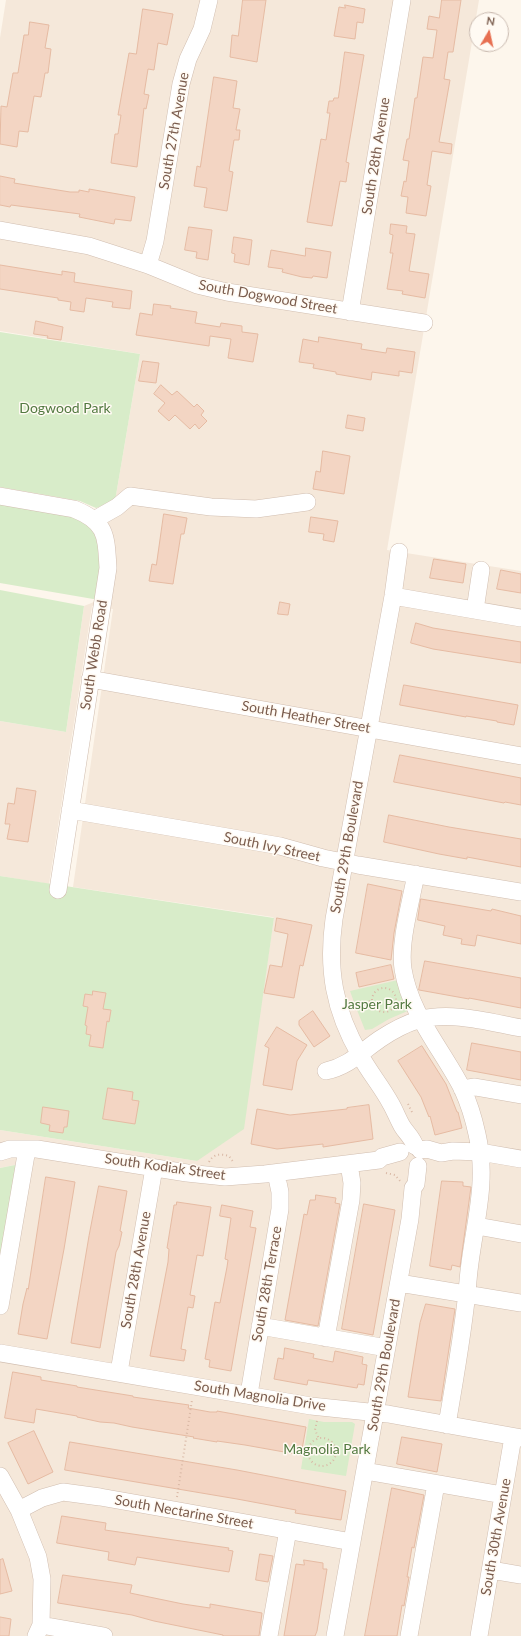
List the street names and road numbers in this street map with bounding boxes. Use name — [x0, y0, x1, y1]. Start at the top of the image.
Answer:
street label: South 27th Avenue — [155, 71, 193, 191]
street label: South 28th Avenue — [358, 96, 394, 216]
street label: South Dogwood Street — [197, 277, 339, 317]
street label: South Webb Road — [77, 599, 111, 711]
street label: South Heather Street — [240, 697, 372, 737]
street label: South 29th Boulevard — [327, 779, 367, 915]
street label: South Ivy Street — [222, 829, 322, 865]
street label: South Kodiak Street — [103, 1150, 227, 1184]
street label: South 28th Avenue — [117, 1210, 155, 1330]
street label: South 28th Terrace — [249, 1225, 285, 1343]
street label: South 29th Boulevard — [364, 1297, 404, 1433]
street label: South Magnolia Drive — [193, 1377, 327, 1415]
street label: South 30th Avenue — [477, 1477, 515, 1597]
street label: South Nectarine Street — [113, 1492, 255, 1532]

